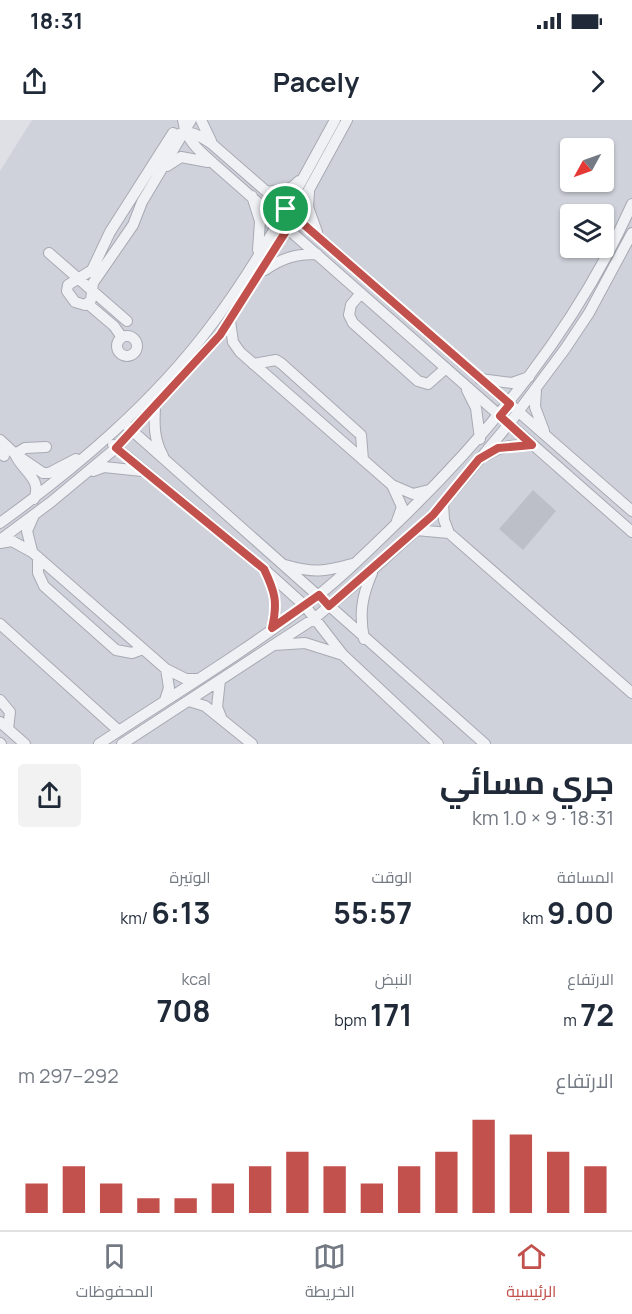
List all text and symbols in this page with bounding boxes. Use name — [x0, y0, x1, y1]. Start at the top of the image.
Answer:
text: 18:31 — [30, 6, 83, 36]
text: Pacely — [273, 63, 359, 100]
icon: share — [18, 65, 51, 98]
icon: forward — [581, 65, 614, 98]
north arrow — [560, 138, 614, 192]
map controls — [560, 138, 614, 258]
pin — [260, 183, 311, 234]
icon: arrive — [269, 192, 302, 225]
button: layers — [560, 204, 614, 258]
text: جري مسائي — [440, 759, 614, 804]
button: share — [18, 764, 81, 827]
text: 18:31 · 9 × 1.0 km — [472, 804, 614, 831]
text: الوتيرة — [170, 866, 211, 888]
text: الوقت — [372, 866, 412, 888]
text: المسافة — [557, 866, 614, 888]
text: 6:13 — [151, 892, 211, 933]
text: 55:57 — [333, 892, 412, 933]
text: 9.00 — [547, 892, 614, 933]
text: /km — [120, 907, 151, 929]
text: km — [522, 907, 547, 929]
text: kcal — [181, 968, 211, 990]
text: النبض — [375, 968, 412, 990]
text: الارتفاع — [567, 968, 614, 990]
text: 708 — [157, 990, 211, 1031]
text: 171 — [370, 994, 412, 1035]
text: 72 — [580, 994, 614, 1035]
text: bpm — [334, 1009, 370, 1031]
text: m — [563, 1009, 580, 1031]
text: 292–297 m — [18, 1062, 119, 1089]
text: الارتفاع — [555, 1067, 614, 1094]
tab: المحفوظات — [76, 1240, 154, 1306]
tab: الخريطة — [305, 1240, 355, 1306]
tab: الرئيسية — [506, 1240, 556, 1306]

